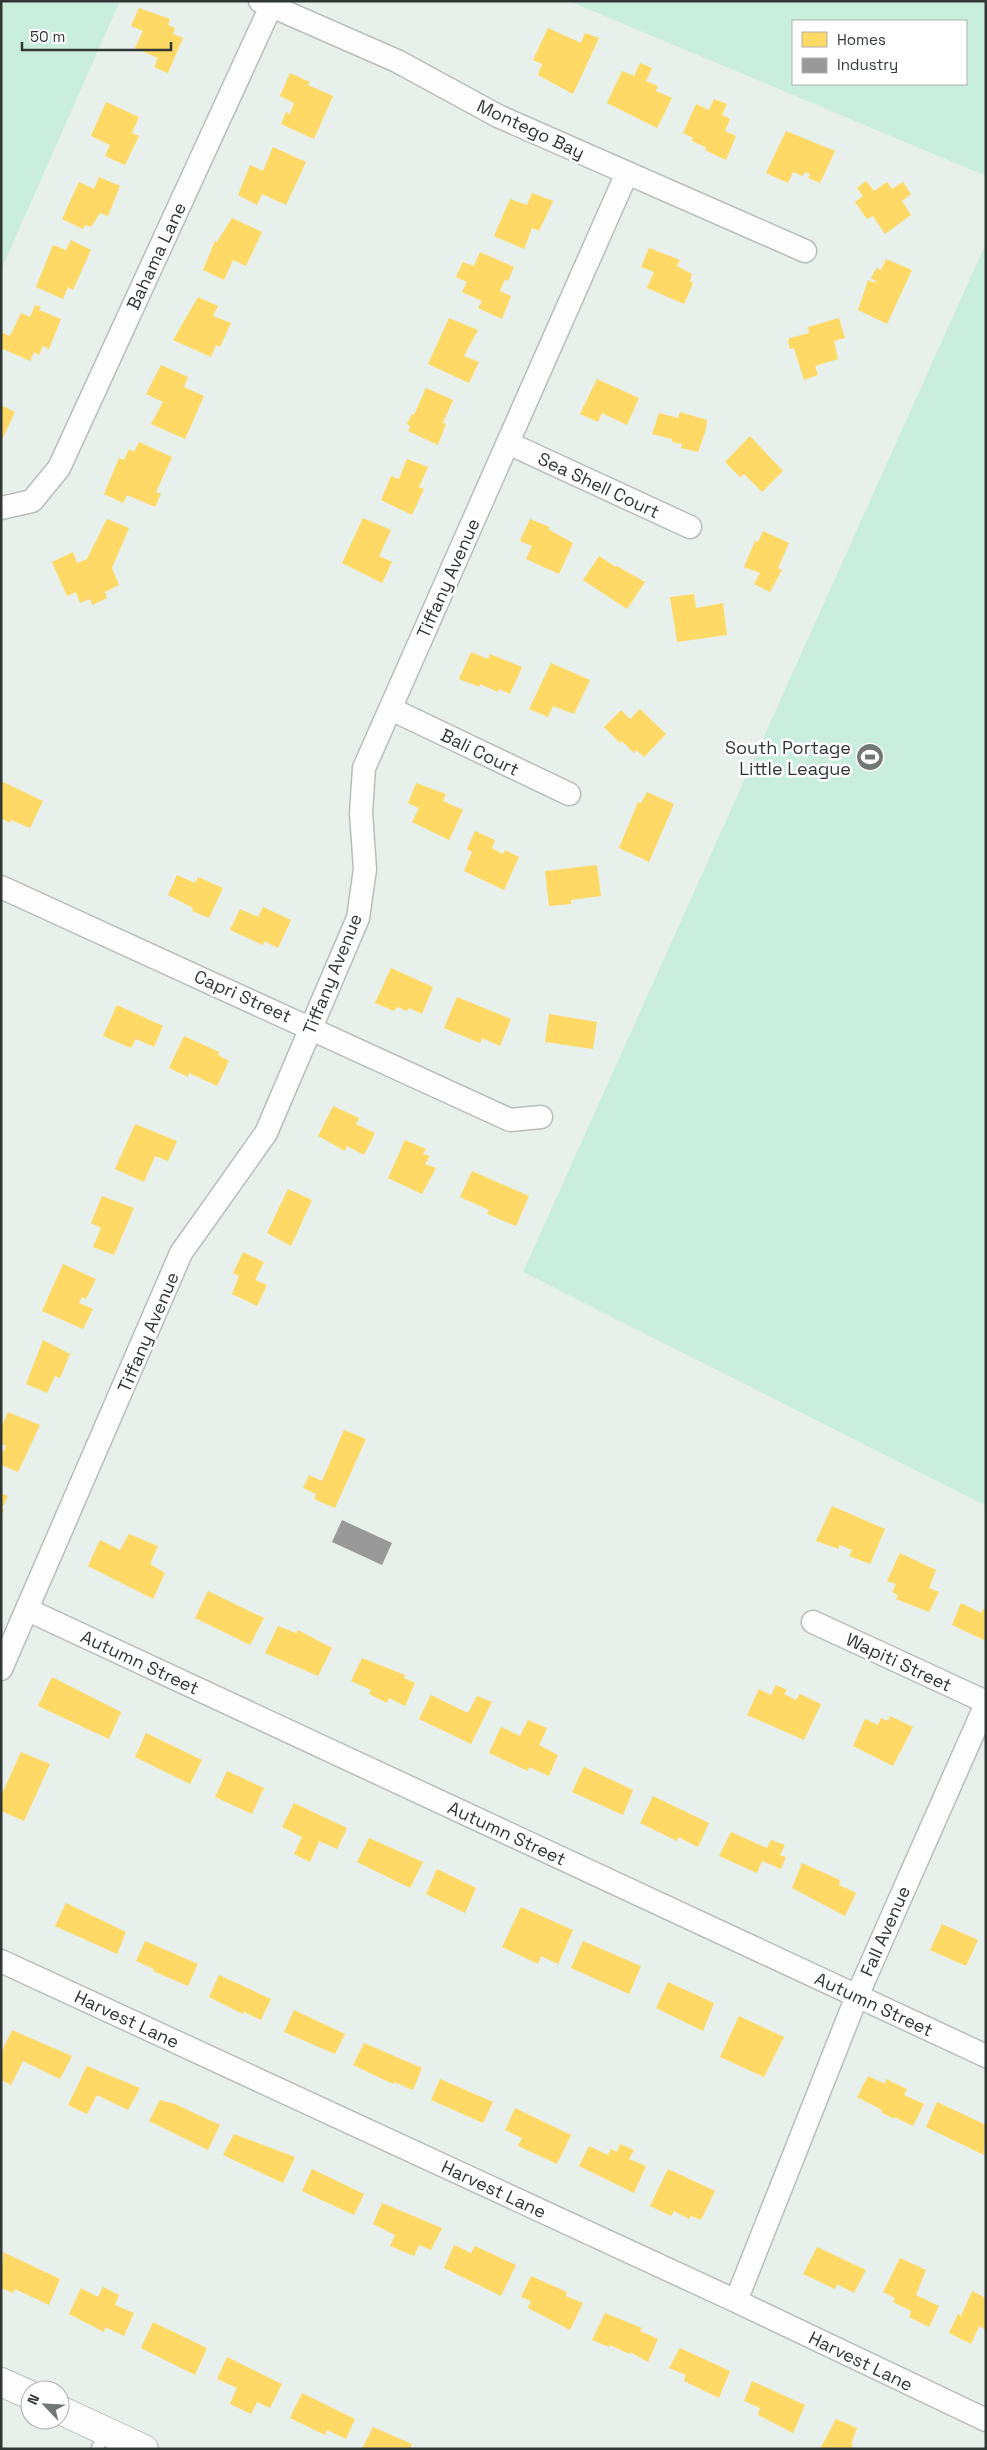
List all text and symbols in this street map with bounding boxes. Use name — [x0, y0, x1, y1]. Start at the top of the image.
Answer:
scale bar — [22, 20, 171, 52]
legend — [792, 20, 967, 85]
text: 50 m — [30, 27, 65, 46]
text: Homes — [837, 30, 886, 49]
text: Industry — [837, 55, 898, 74]
street label: Montego Bay — [473, 94, 589, 164]
street label: Bahama Lane — [121, 199, 191, 313]
street label: Sea Shell Court — [535, 447, 663, 523]
street label: Tiffany Avenue — [411, 515, 485, 641]
street label: Bali Court — [437, 723, 523, 781]
place label: South Portage Little League — [725, 736, 851, 780]
sports icon: South Portage Little League — [855, 742, 885, 772]
street label: Tiffany Avenue — [297, 910, 367, 1038]
street label: Capri Street — [191, 964, 295, 1028]
street label: Tiffany Avenue — [112, 1268, 184, 1396]
street label: Autumn Street — [77, 1625, 203, 1699]
street label: Wapiti Street — [842, 1627, 956, 1697]
street label: Autumn Street — [444, 1796, 570, 1870]
street label: Fall Avenue — [855, 1882, 915, 1980]
street label: Autumn Street — [811, 1967, 937, 2041]
street label: Harvest Lane — [71, 1985, 183, 2053]
street label: Harvest Lane — [438, 2155, 550, 2223]
street label: Harvest Lane — [805, 2326, 917, 2396]
north arrow — [20, 2380, 70, 2430]
text: N — [23, 2391, 43, 2408]

